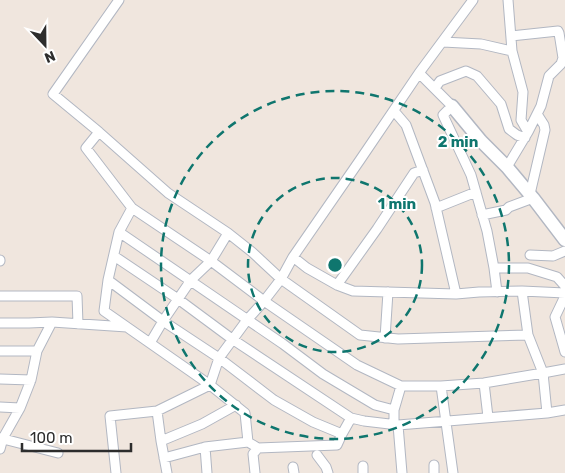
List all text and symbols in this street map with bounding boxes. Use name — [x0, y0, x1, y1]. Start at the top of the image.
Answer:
north arrow — [20, 20, 70, 70]
text: N — [42, 47, 58, 66]
text: 2 min — [438, 133, 478, 151]
text: 1 min — [378, 195, 416, 213]
centre of rings — [326, 256, 344, 274]
scale bar — [22, 420, 131, 452]
text: 100 m — [30, 429, 72, 447]

